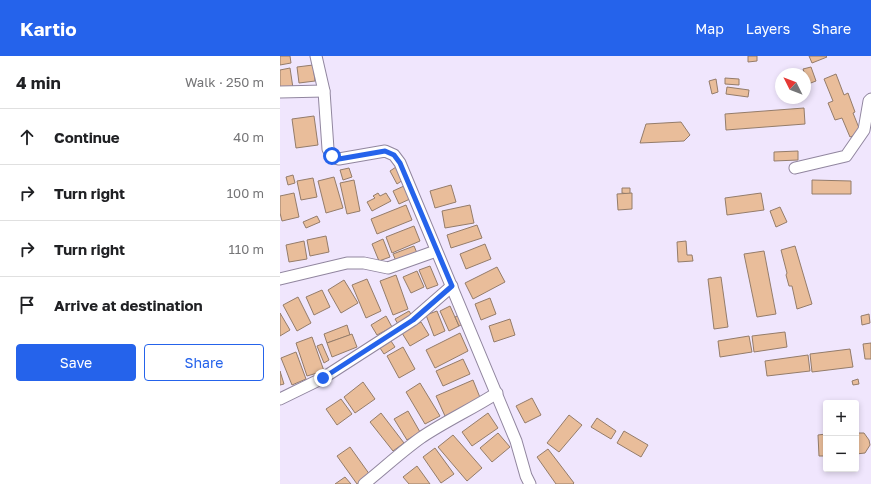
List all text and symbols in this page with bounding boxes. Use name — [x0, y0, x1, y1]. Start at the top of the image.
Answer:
text: Kartio — [20, 17, 77, 40]
text: Map — [695, 20, 724, 37]
text: Layers — [746, 20, 790, 37]
text: Share — [812, 20, 851, 37]
north arrow — [775, 68, 811, 104]
text: 4 min — [16, 72, 61, 93]
text: Walk · 250 m — [185, 74, 264, 90]
icon: ahead — [16, 126, 38, 148]
text: Continue — [54, 128, 120, 146]
text: 40 m — [233, 129, 264, 145]
route start — [323, 147, 341, 165]
icon: right — [16, 182, 38, 204]
text: Turn right — [54, 184, 125, 202]
text: 100 m — [227, 185, 264, 201]
icon: right — [16, 238, 38, 260]
text: Turn right — [54, 240, 125, 258]
text: 110 m — [229, 241, 264, 257]
icon: arrive — [16, 294, 38, 316]
text: Arrive at destination — [54, 296, 203, 314]
button: Save — [16, 344, 136, 381]
button: Share — [144, 344, 264, 381]
route end — [314, 369, 332, 387]
map controls — [823, 400, 859, 472]
button: + — [823, 400, 859, 436]
button: − — [823, 436, 859, 472]

